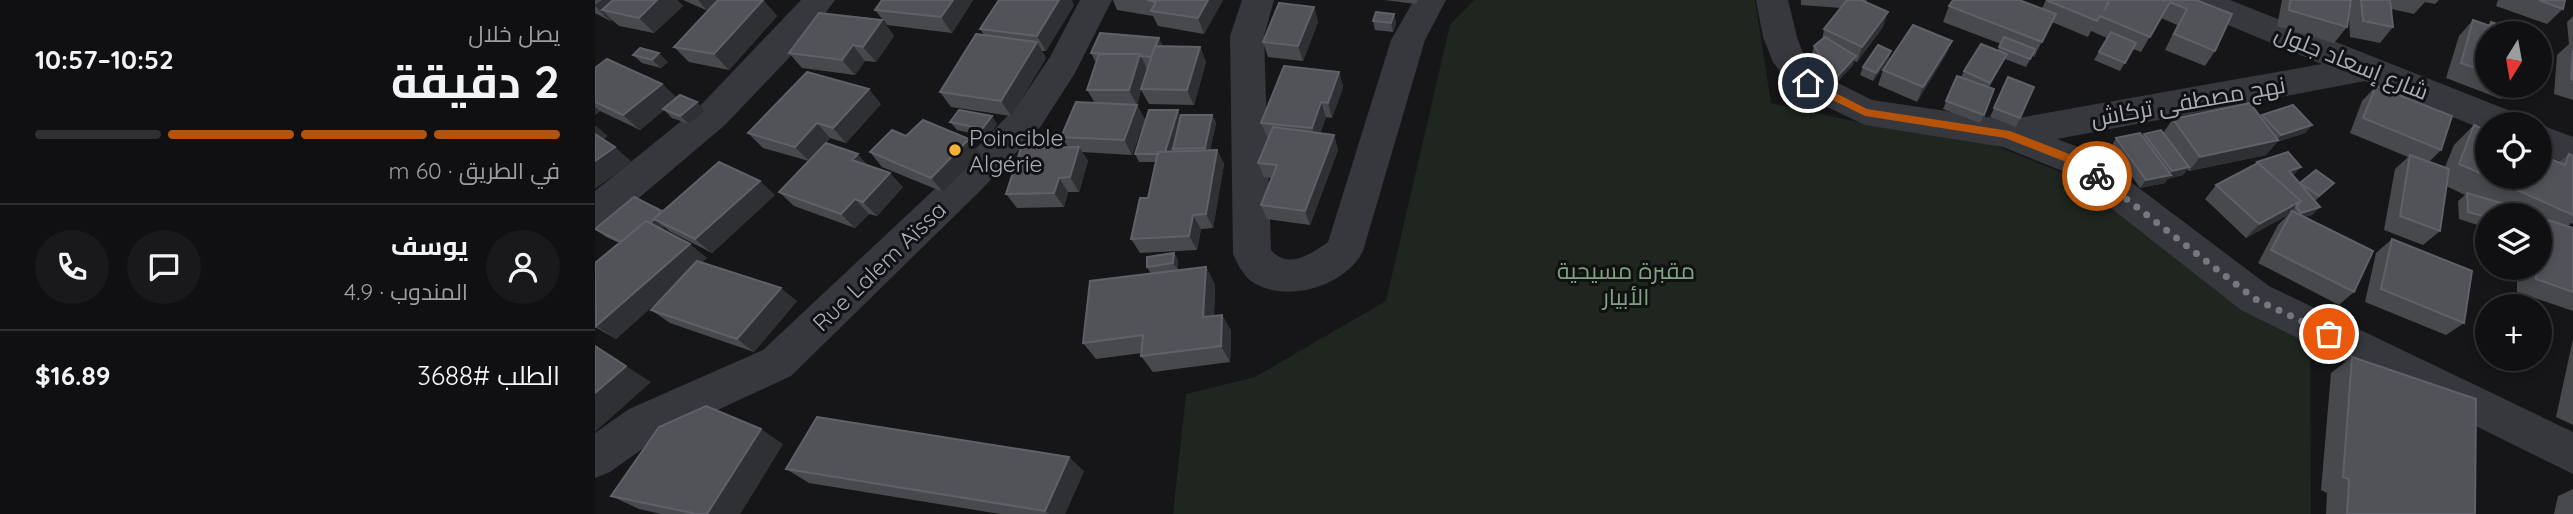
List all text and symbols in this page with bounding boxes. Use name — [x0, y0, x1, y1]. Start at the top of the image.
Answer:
street label: شارع إسعاد جلول — [2270, 18, 2433, 108]
text: يصل خلال — [468, 19, 560, 48]
north arrow — [2475, 21, 2551, 98]
map controls — [2475, 21, 2552, 371]
text: 10:52–10:57 — [35, 43, 174, 76]
text: 2 دقيقة — [391, 52, 560, 110]
pin — [1778, 53, 1838, 113]
icon: home — [1789, 64, 1827, 102]
street label: نهج مصطفى تركاش — [2088, 70, 2288, 134]
button: locate — [2475, 112, 2552, 189]
place label: Poincible Algérie — [969, 123, 1063, 178]
courier — [2062, 141, 2132, 211]
marker: Poincible Algérie — [947, 142, 963, 158]
text: في الطريق · 60 m — [388, 156, 560, 185]
icon: bike — [2078, 157, 2116, 195]
street label: Rue Lalem Aïssa — [806, 195, 952, 337]
button: layers — [2475, 203, 2552, 280]
text: يوسف — [391, 229, 468, 262]
button: phone — [35, 230, 109, 304]
button: chat — [127, 230, 201, 304]
button: person — [486, 230, 560, 304]
park label: مقبرة مسيحية الأبيار — [1557, 256, 1695, 311]
text: المندوب · 4.9 — [344, 277, 468, 306]
button: + — [2475, 294, 2552, 371]
pin — [2299, 304, 2359, 364]
icon: bag — [2310, 315, 2348, 353]
text: $16.89 — [35, 359, 111, 392]
text: الطلب #3688 — [417, 359, 560, 392]

